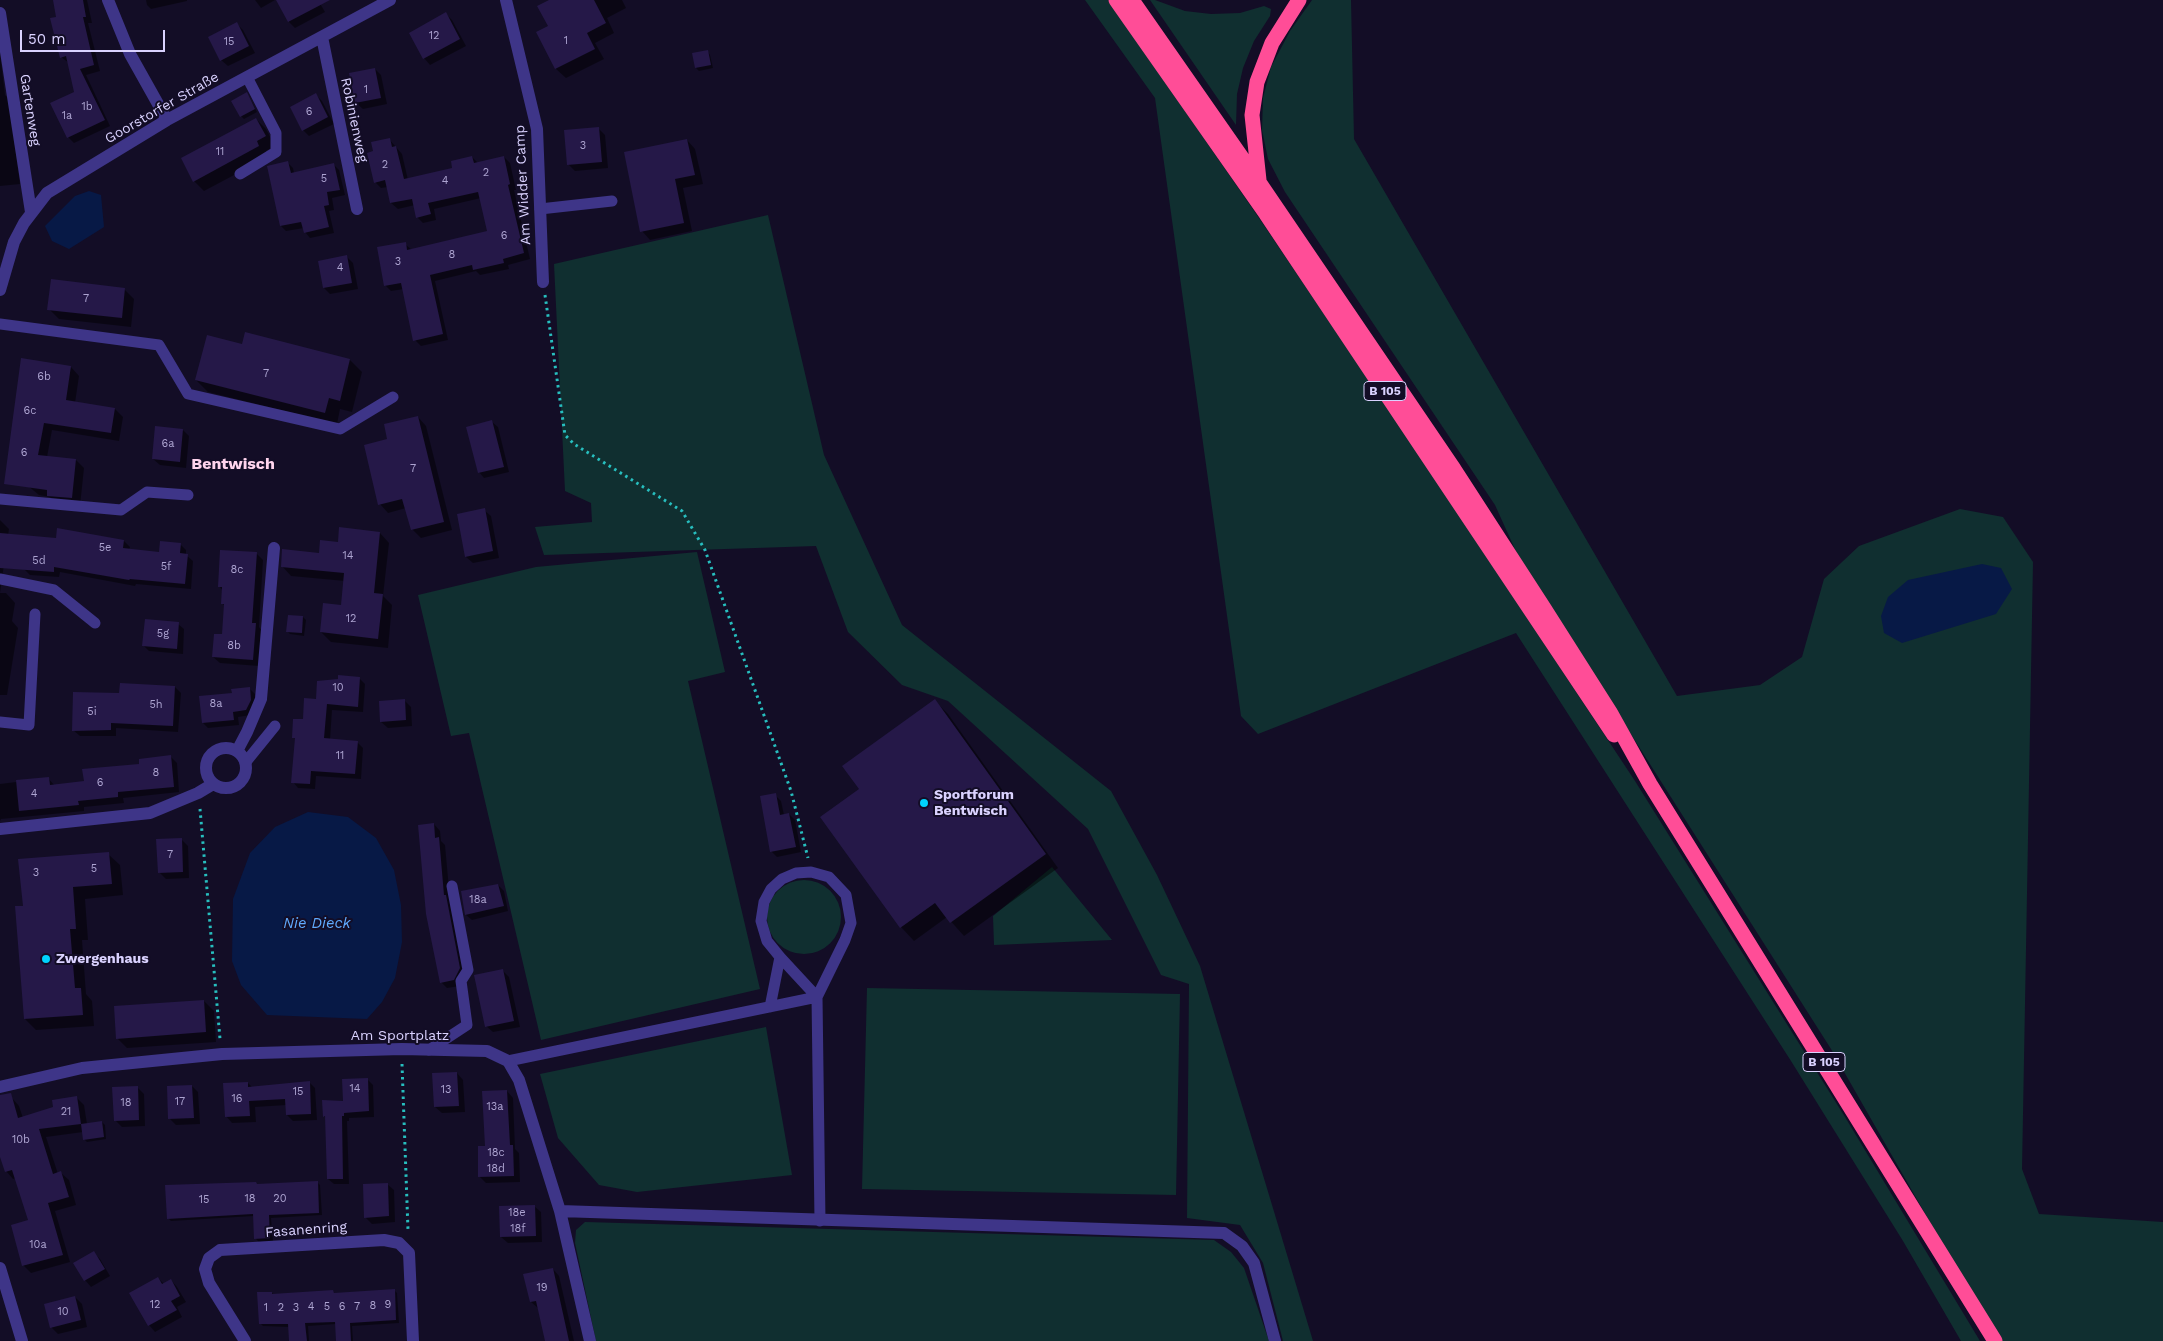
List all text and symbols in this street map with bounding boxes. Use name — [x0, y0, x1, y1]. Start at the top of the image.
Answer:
scale bar — [22, 20, 168, 52]
house number: 12 — [429, 29, 439, 43]
text: 50 m — [28, 30, 65, 48]
house number: 1 — [564, 34, 568, 48]
house number: 15 — [224, 35, 234, 49]
street label: Goorstorfer Straße — [102, 69, 222, 147]
street label: Gartenweg — [16, 73, 44, 147]
street label: Robinienweg — [337, 76, 371, 164]
house number: 1 — [364, 83, 368, 97]
house number: 1b — [81, 100, 93, 114]
house number: 6 — [306, 105, 312, 119]
house number: 1a — [62, 109, 72, 123]
street label: Am Widder Camp — [511, 124, 535, 246]
house number: 3 — [580, 139, 586, 153]
house number: 11 — [216, 145, 224, 159]
house number: 2 — [382, 158, 388, 172]
house number: 2 — [483, 166, 489, 180]
house number: 5 — [321, 172, 327, 186]
house number: 4 — [442, 174, 448, 188]
house number: 6 — [501, 229, 507, 243]
house number: 8 — [449, 248, 455, 262]
house number: 3 — [395, 255, 401, 269]
house number: 4 — [337, 261, 343, 275]
house number: 7 — [83, 292, 89, 306]
house number: 7 — [263, 367, 269, 381]
house number: 6b — [37, 370, 51, 384]
road number: B 105 — [1364, 382, 1406, 401]
house number: 6c — [24, 404, 36, 418]
house number: 6a — [162, 437, 174, 451]
house number: 6 — [21, 446, 27, 460]
district label: Bentwisch — [191, 454, 275, 474]
house number: 7 — [410, 462, 416, 476]
house number: 5e — [99, 541, 111, 555]
house number: 14 — [342, 549, 354, 563]
house number: 5d — [32, 554, 46, 568]
house number: 5f — [161, 560, 171, 574]
house number: 8c — [231, 563, 243, 577]
house number: 12 — [346, 612, 356, 626]
house number: 5g — [157, 627, 169, 641]
house number: 8b — [227, 639, 241, 653]
house number: 10 — [332, 681, 344, 695]
house number: 8a — [209, 697, 223, 711]
house number: 5h — [149, 698, 163, 712]
house number: 5i — [87, 705, 97, 719]
house number: 11 — [336, 749, 344, 763]
house number: 8 — [153, 766, 159, 780]
house number: 6 — [97, 776, 103, 790]
house number: 4 — [31, 787, 37, 801]
place label: Sportforum Bentwisch — [934, 787, 1014, 820]
marker: Sportforum Bentwisch — [918, 797, 930, 809]
house number: 7 — [167, 848, 173, 862]
house number: 5 — [91, 862, 97, 876]
house number: 3 — [33, 866, 39, 880]
house number: 18a — [469, 893, 487, 907]
water label: Nie Dieck — [283, 915, 351, 933]
place label: Zwergenhaus — [56, 951, 149, 967]
marker: Zwergenhaus — [40, 953, 52, 965]
street label: Am Sportplatz — [351, 1028, 449, 1044]
road number: B 105 — [1803, 1052, 1845, 1072]
house number: 14 — [349, 1082, 361, 1096]
house number: 13 — [441, 1083, 451, 1097]
house number: 15 — [293, 1085, 303, 1099]
house number: 16 — [232, 1092, 242, 1106]
house number: 17 — [175, 1095, 185, 1109]
house number: 18 — [120, 1096, 132, 1110]
house number: 13a — [487, 1100, 503, 1114]
house number: 21 — [61, 1105, 71, 1119]
house number: 10b — [12, 1133, 30, 1147]
house number: 18c — [487, 1146, 505, 1160]
house number: 18d — [487, 1162, 505, 1176]
house number: 18 — [244, 1192, 256, 1206]
house number: 20 — [273, 1192, 287, 1206]
house number: 15 — [199, 1193, 209, 1207]
house number: 18e — [508, 1206, 526, 1220]
street label: Fasanenring — [265, 1219, 347, 1241]
house number: 18f — [510, 1222, 526, 1236]
house number: 10a — [29, 1238, 47, 1252]
house number: 19 — [536, 1281, 548, 1295]
house number: 12 — [150, 1298, 160, 1312]
house number: 9 — [385, 1298, 391, 1312]
house number: 8 — [370, 1299, 376, 1313]
house number: 4 — [308, 1300, 314, 1314]
house number: 5 — [324, 1300, 330, 1314]
house number: 6 — [339, 1300, 345, 1314]
house number: 7 — [354, 1300, 360, 1314]
house number: 1 — [264, 1301, 268, 1315]
house number: 2 — [278, 1301, 284, 1315]
house number: 3 — [293, 1301, 299, 1315]
house number: 10 — [57, 1305, 69, 1319]

